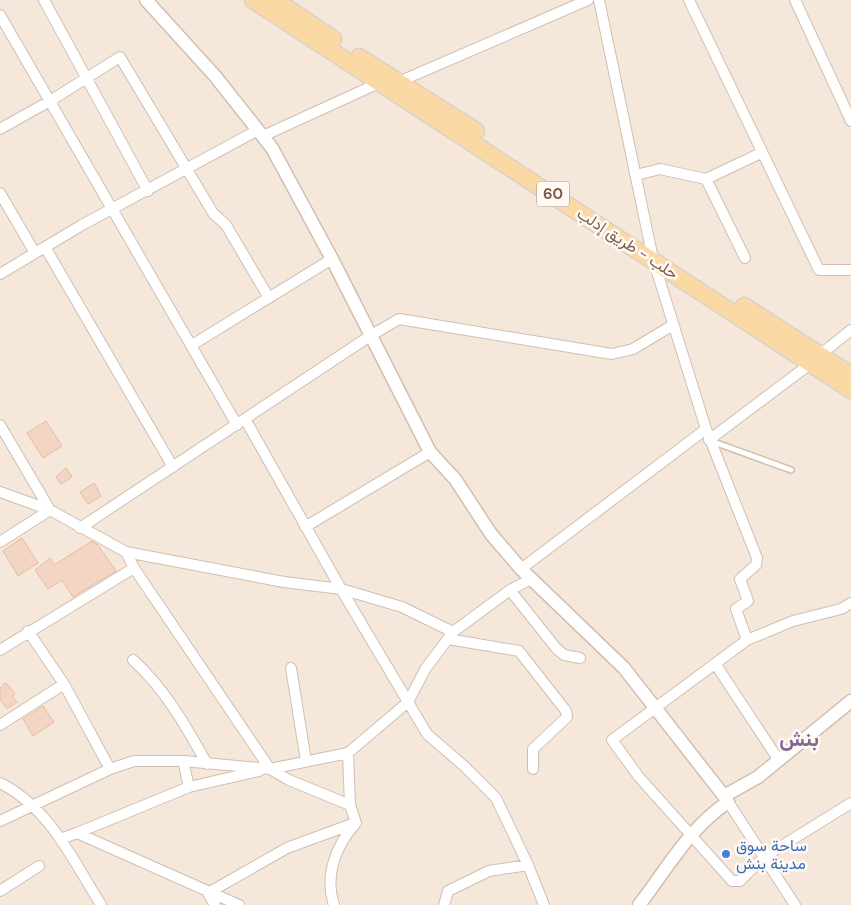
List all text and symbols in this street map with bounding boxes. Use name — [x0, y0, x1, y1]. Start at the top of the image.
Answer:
road number: 60 — [537, 182, 569, 206]
street label: حلب - طريق إدلب — [573, 203, 683, 284]
district label: بنش — [779, 725, 819, 753]
place label: ساحة سوق مدينة بنش — [736, 835, 807, 874]
marker: ساحة سوق مدينة بنش — [720, 848, 732, 860]

